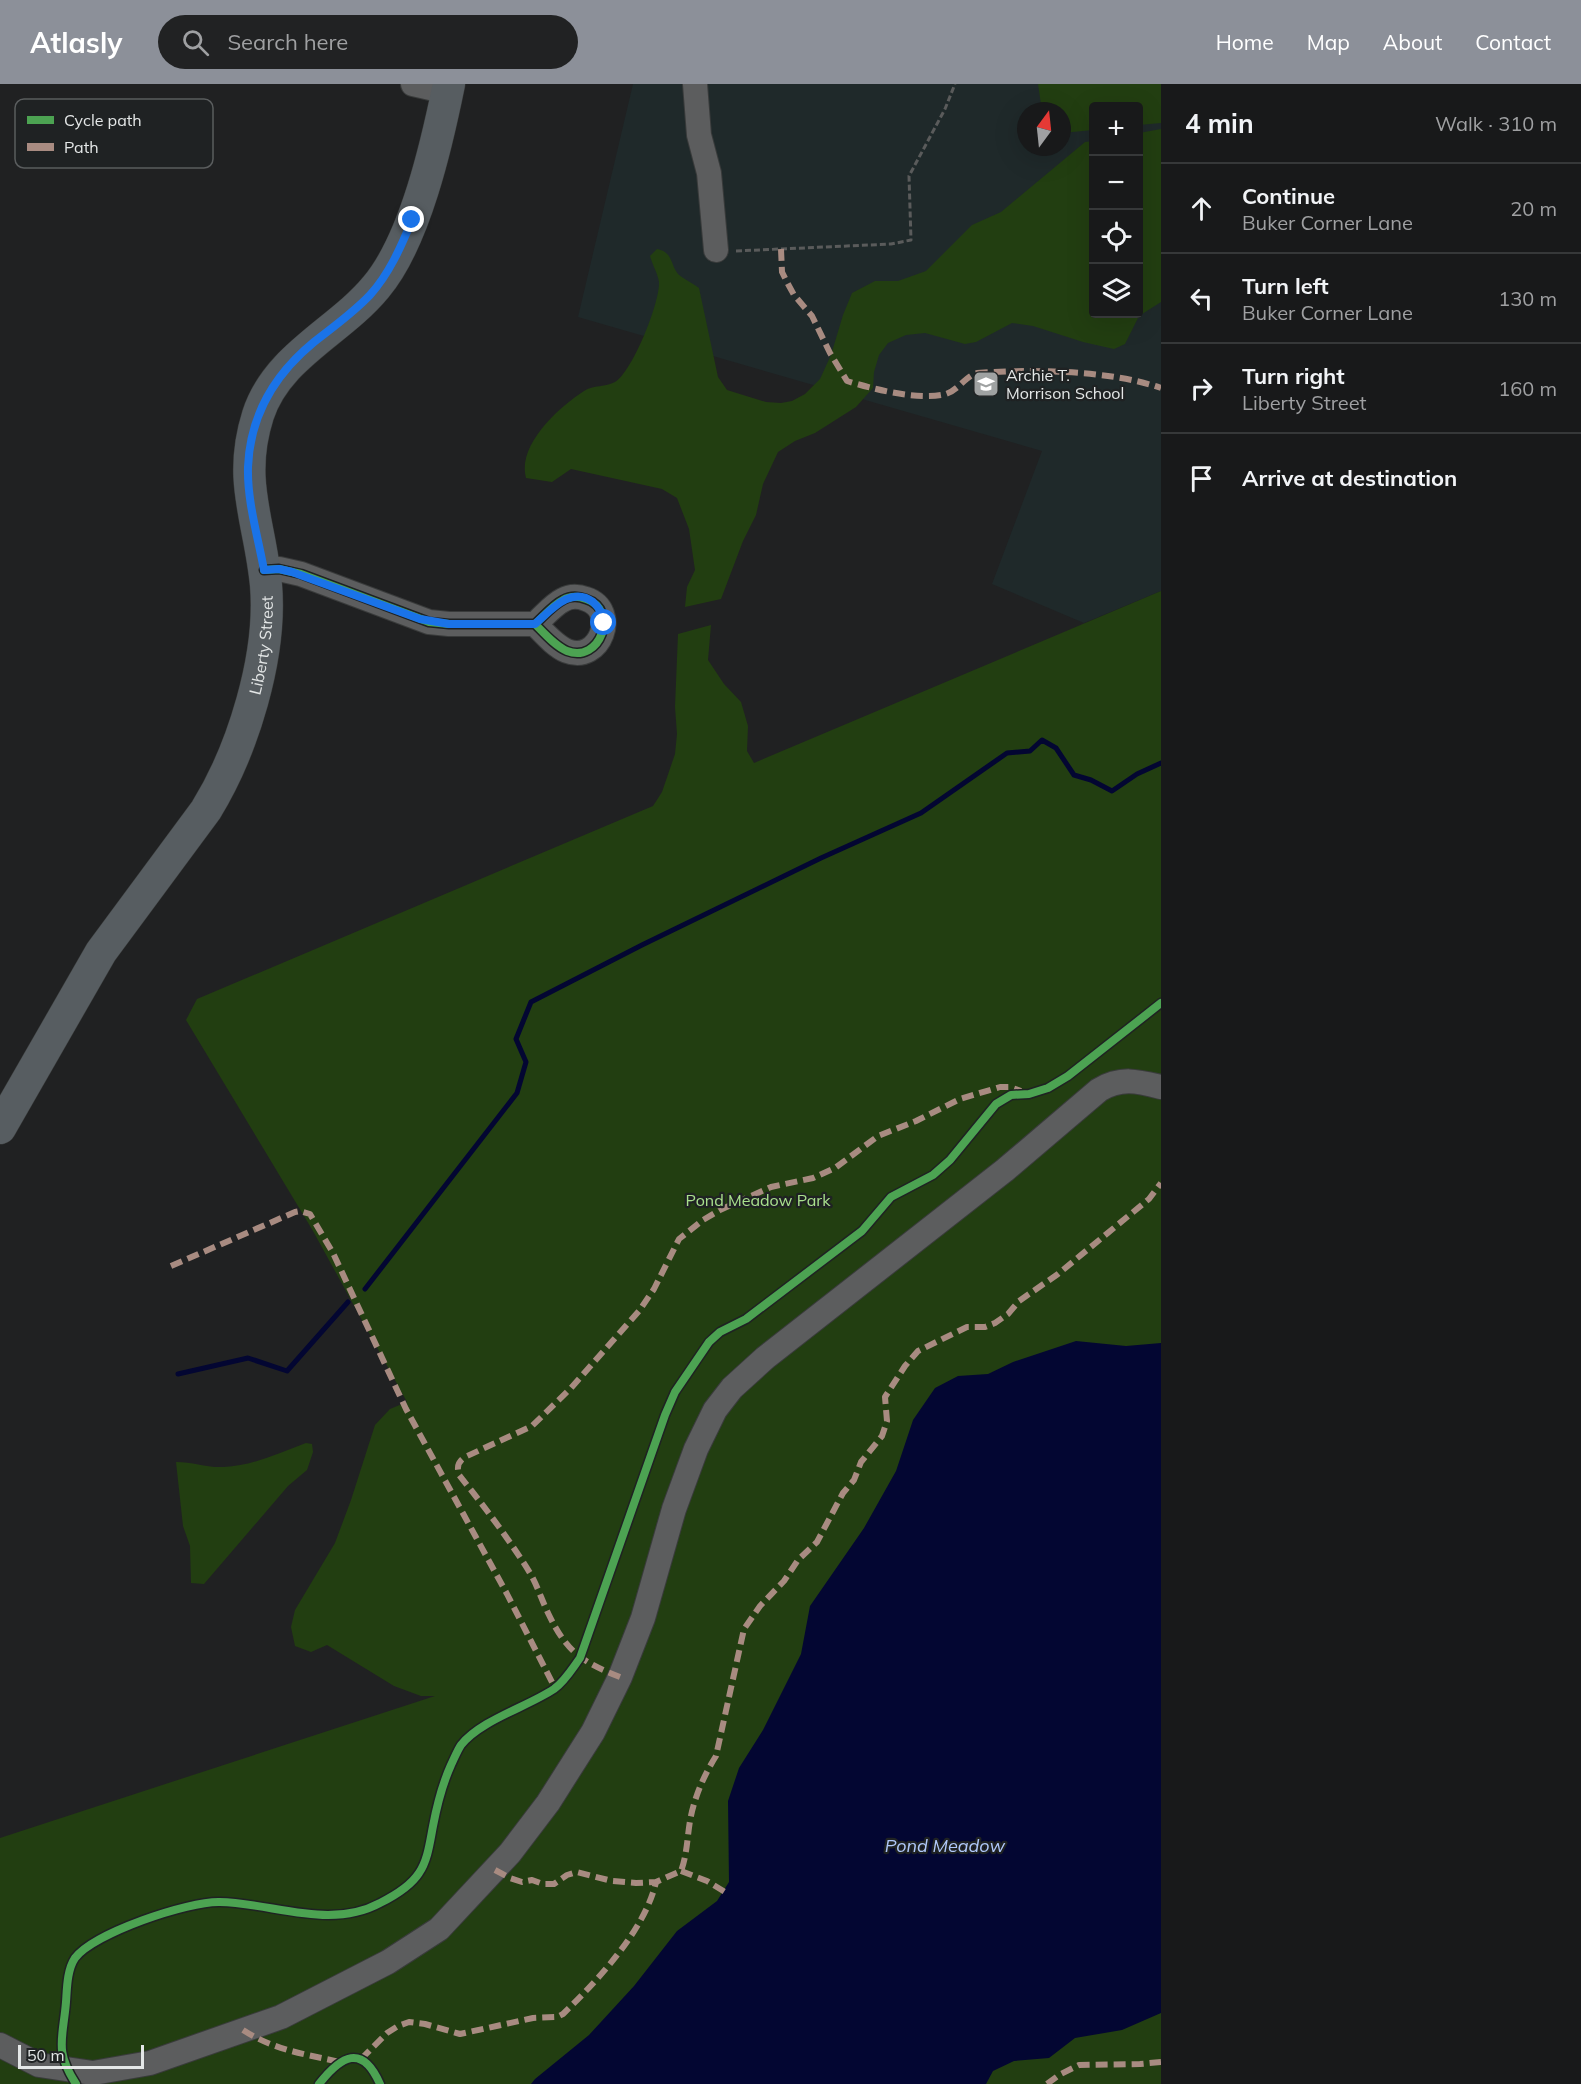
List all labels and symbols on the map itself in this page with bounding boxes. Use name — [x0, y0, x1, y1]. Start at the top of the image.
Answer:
legend — [15, 99, 213, 168]
north arrow — [1017, 102, 1071, 156]
text: Cycle path — [64, 110, 142, 130]
text: Path — [64, 137, 99, 157]
route end — [398, 206, 424, 232]
place label: Archie T. Morrison School — [1006, 365, 1124, 403]
school or university icon: Archie T. Morrison School — [971, 369, 1001, 399]
street label: Liberty Street — [244, 595, 277, 697]
route start — [590, 609, 616, 635]
park label: Pond Meadow Park — [686, 1190, 831, 1210]
water label: Pond Meadow — [885, 1834, 1005, 1857]
scale bar — [18, 2042, 144, 2070]

